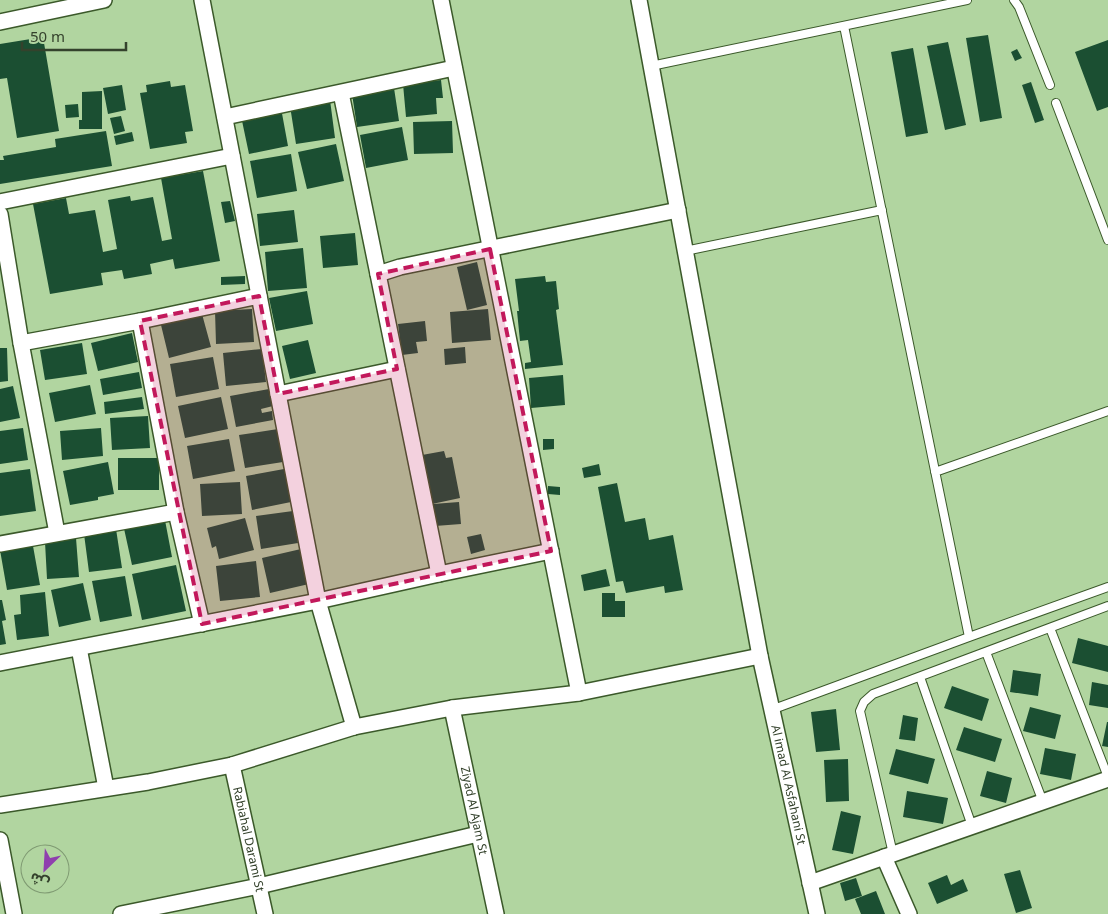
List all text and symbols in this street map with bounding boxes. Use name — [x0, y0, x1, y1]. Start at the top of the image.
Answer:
scale bar — [22, 20, 126, 52]
text: 50 m — [30, 21, 65, 53]
street label: Al imad Al Asfahani St — [763, 722, 814, 848]
street label: Ziyad Al Ajam St — [452, 764, 496, 858]
street label: Rabiahal Darami St — [225, 784, 272, 895]
north arrow — [20, 844, 70, 894]
text: ش — [25, 863, 55, 898]

